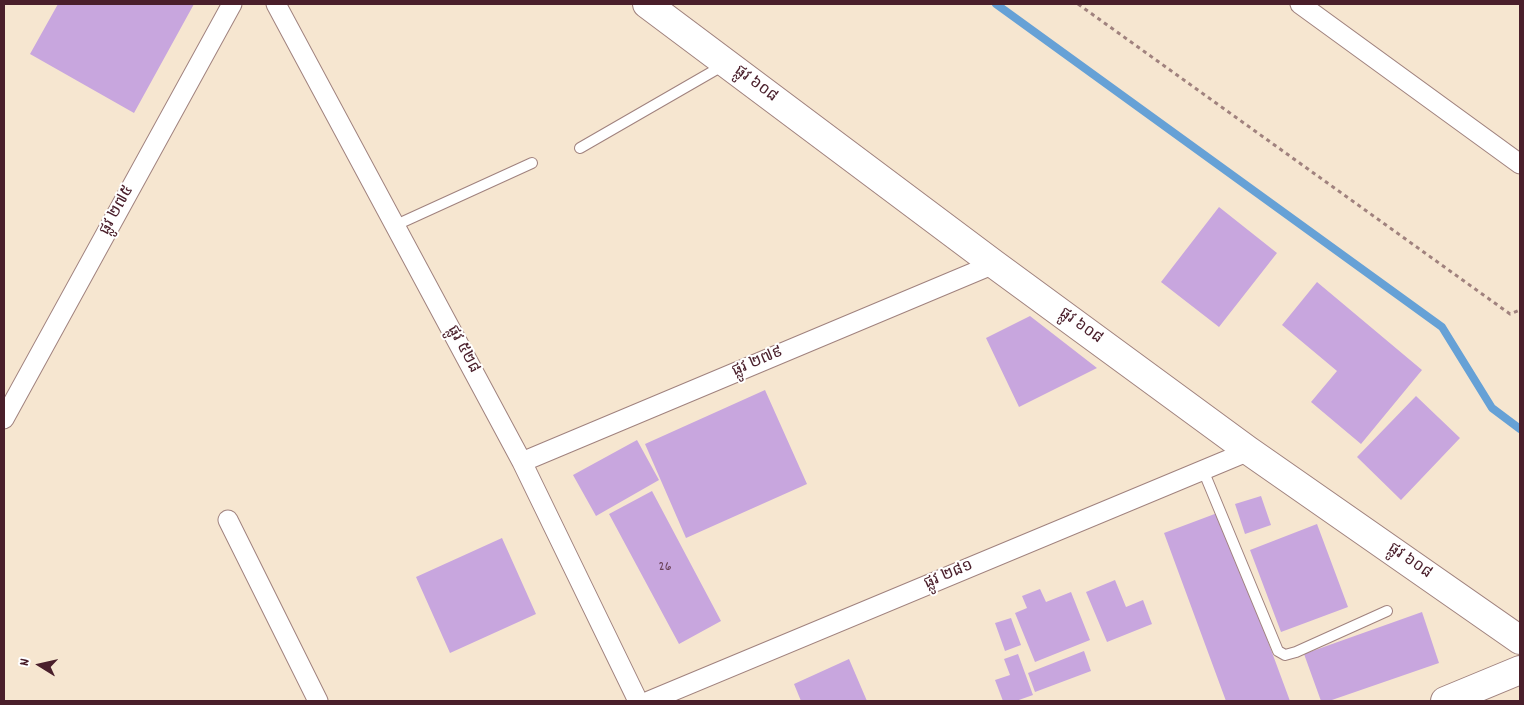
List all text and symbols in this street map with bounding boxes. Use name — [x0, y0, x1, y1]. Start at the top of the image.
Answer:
street label: ផ្លូវ ៦០៨ — [729, 62, 781, 108]
street label: ផ្លូវ ២៧៥ — [97, 183, 139, 239]
street label: ផ្លូវ ៦០៨ — [1054, 305, 1106, 349]
street label: ផ្លូវ ៥២៨ — [441, 323, 483, 377]
street label: ផ្លូវ ២៧៩ — [730, 344, 786, 382]
street label: ផ្លូវ ៦០៨ — [1383, 540, 1435, 584]
street label: ផ្លូវ ២៨១ — [922, 557, 976, 595]
house number: 26 — [659, 560, 671, 576]
north arrow — [15, 640, 65, 690]
text: N — [15, 657, 36, 668]

